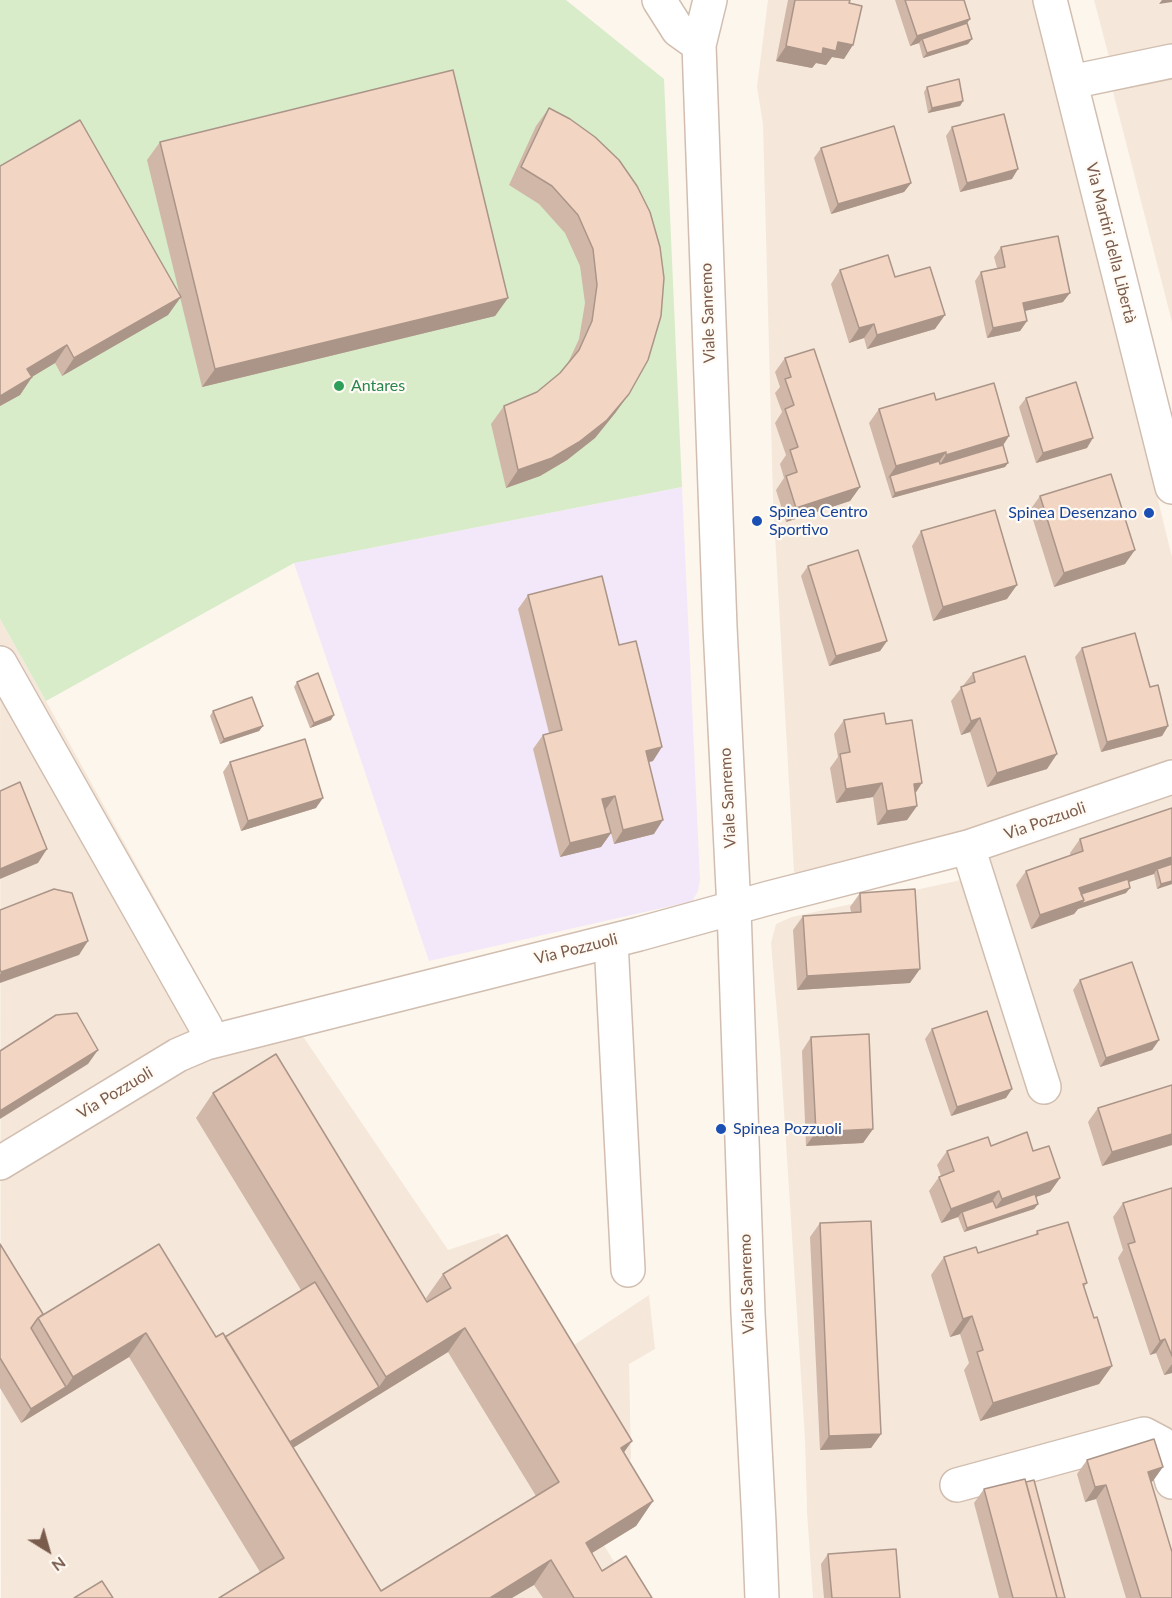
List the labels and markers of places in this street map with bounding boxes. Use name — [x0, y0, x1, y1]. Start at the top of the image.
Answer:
place label: Antares — [351, 376, 405, 396]
marker: Antares — [332, 379, 346, 393]
place label: Spinea Centro Sportivo — [769, 502, 868, 540]
place label: Spinea Desenzano — [1008, 503, 1137, 523]
marker: Spinea Desenzano — [1142, 506, 1156, 520]
marker: Spinea Centro Sportivo — [750, 514, 764, 528]
place label: Spinea Pozzuoli — [733, 1119, 842, 1139]
marker: Spinea Pozzuoli — [714, 1122, 728, 1136]

